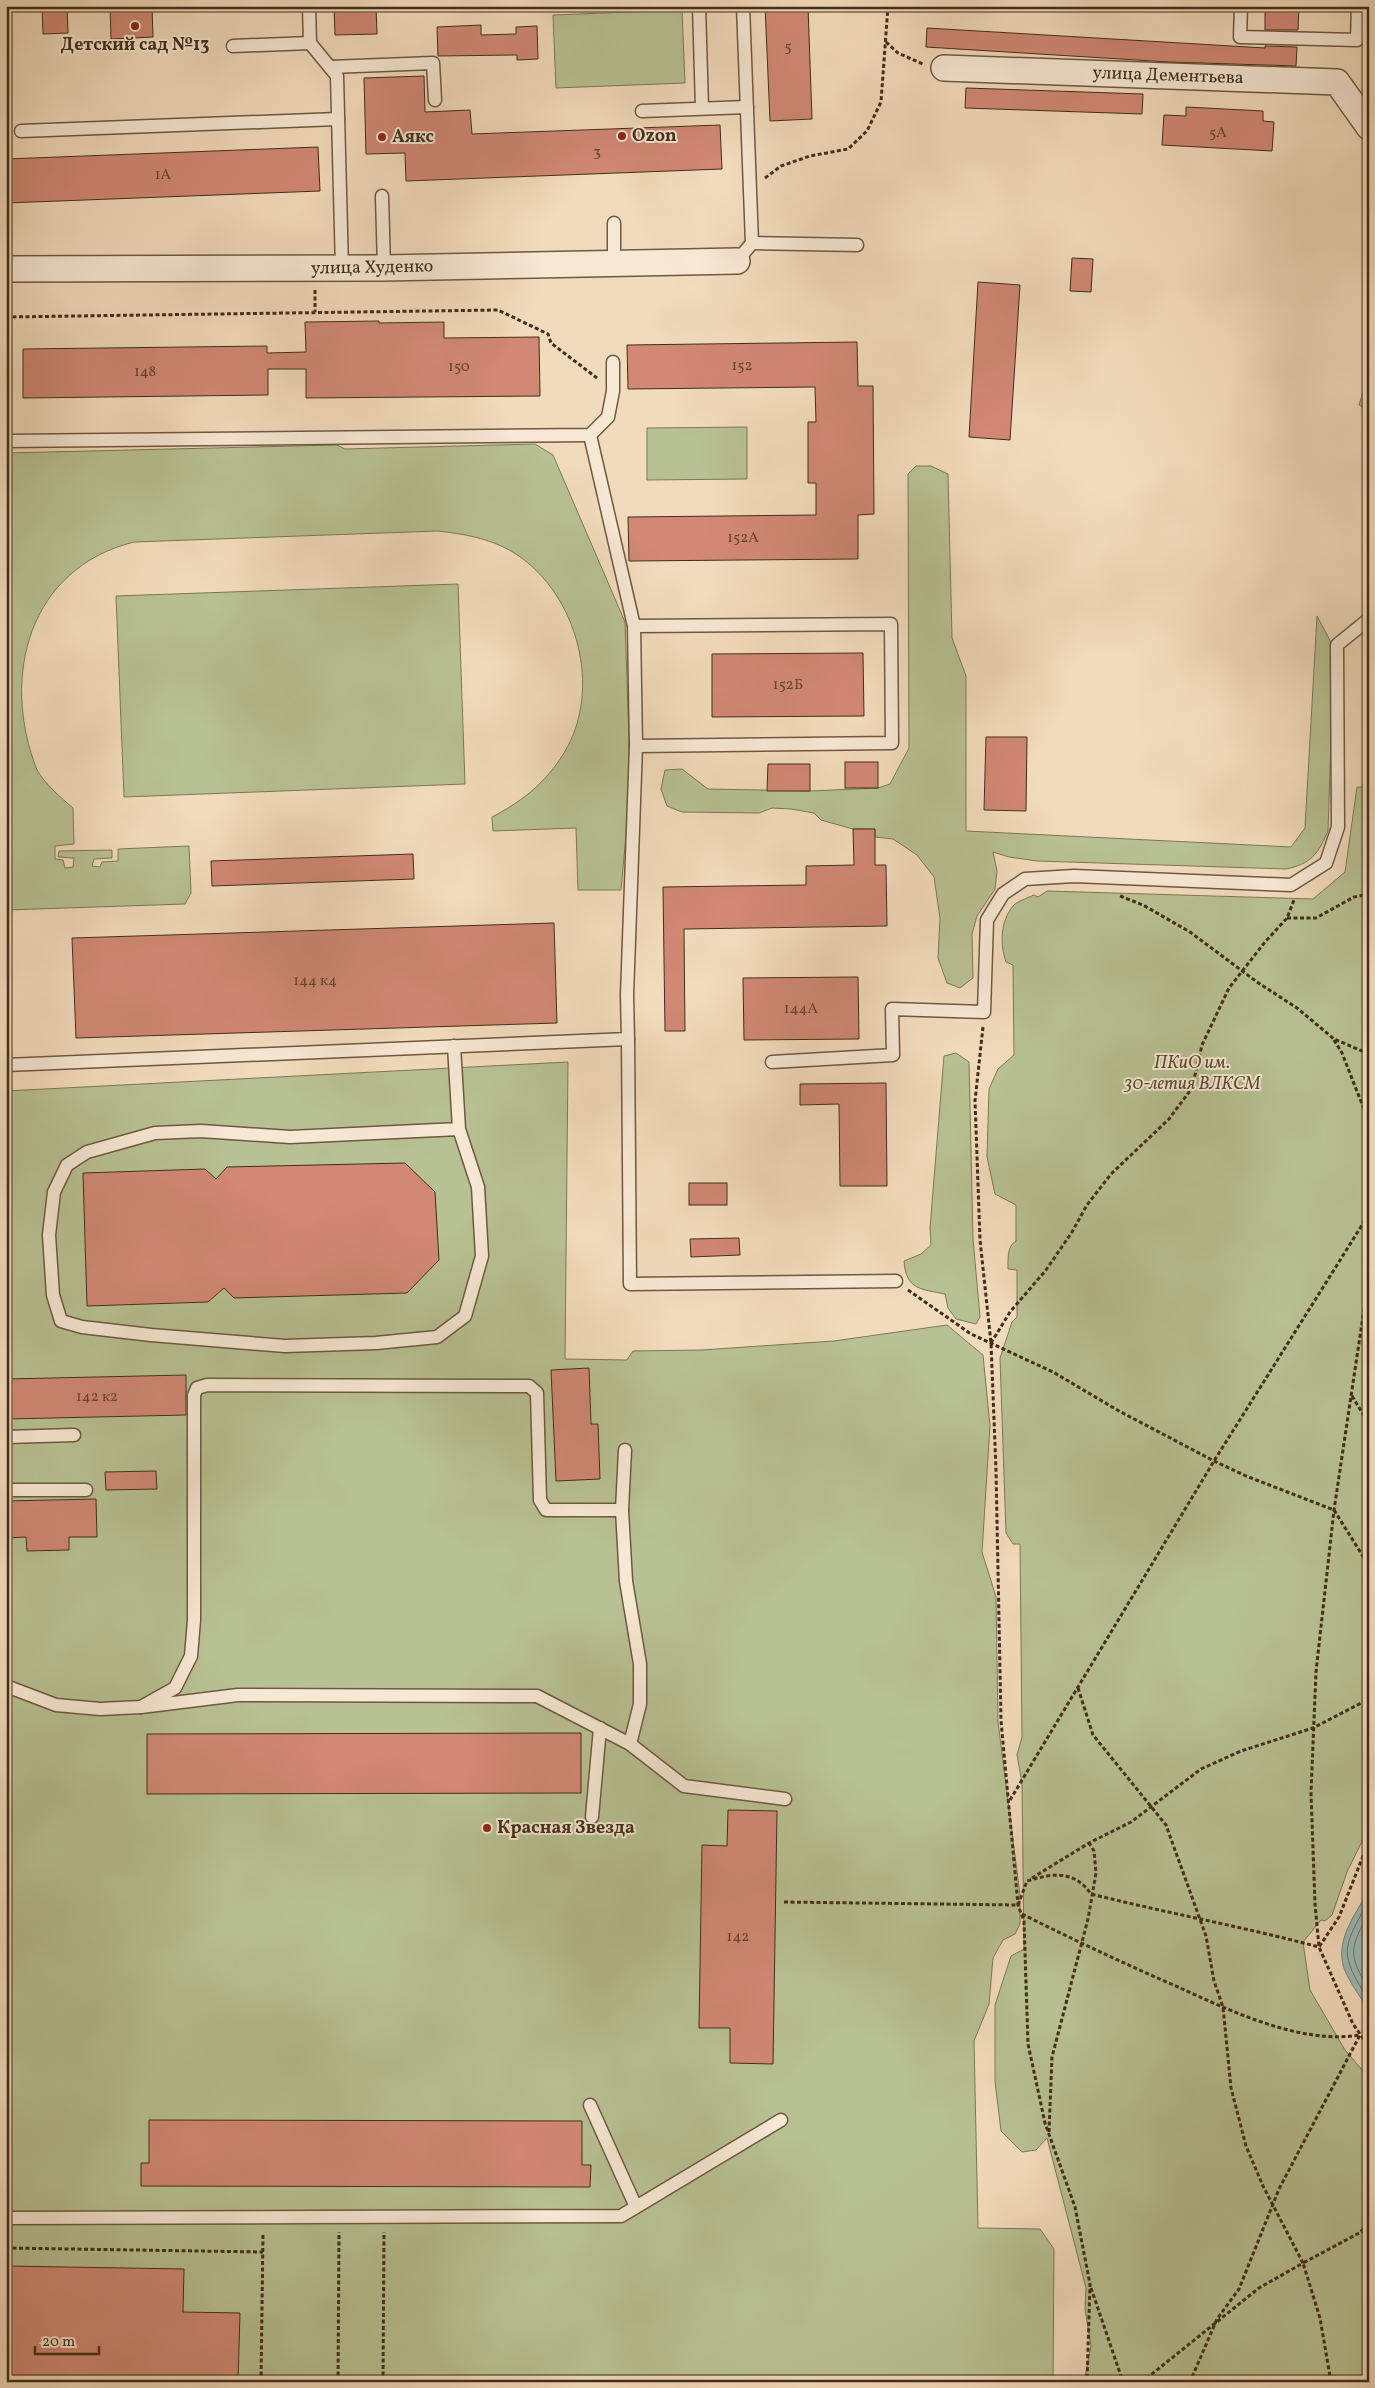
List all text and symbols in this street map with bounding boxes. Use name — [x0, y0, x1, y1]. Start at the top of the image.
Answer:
marker: Детский сад №13 — [129, 20, 141, 32]
place label: Детский сад №13 — [61, 33, 209, 58]
house number: 5 — [784, 37, 792, 58]
street label: улица Дементьева — [1092, 61, 1244, 91]
house number: 5А — [1209, 123, 1227, 144]
place label: Ozon — [632, 124, 677, 149]
place label: Аякс — [392, 125, 434, 150]
marker: Ozon — [616, 130, 628, 142]
marker: Аякс — [376, 131, 388, 143]
house number: 3 — [593, 142, 601, 163]
house number: 1А — [155, 165, 172, 186]
street label: улица Худенко — [311, 254, 433, 282]
house number: 152 — [731, 356, 753, 377]
house number: 150 — [448, 357, 470, 378]
house number: 148 — [134, 362, 156, 383]
house number: 152А — [727, 528, 759, 549]
house number: 152Б — [773, 675, 803, 696]
house number: 144 к4 — [293, 971, 337, 992]
house number: 144А — [784, 999, 819, 1020]
park label: ПКиО им. 30-летия ВЛКСМ — [1123, 1051, 1260, 1097]
house number: 142 к2 — [76, 1387, 118, 1408]
place label: Красная Звезда — [497, 1816, 635, 1841]
marker: Красная Звезда — [481, 1822, 493, 1834]
house number: 142 — [727, 1927, 749, 1948]
scale bar — [35, 2323, 99, 2355]
text: 20 m — [42, 2332, 75, 2353]

